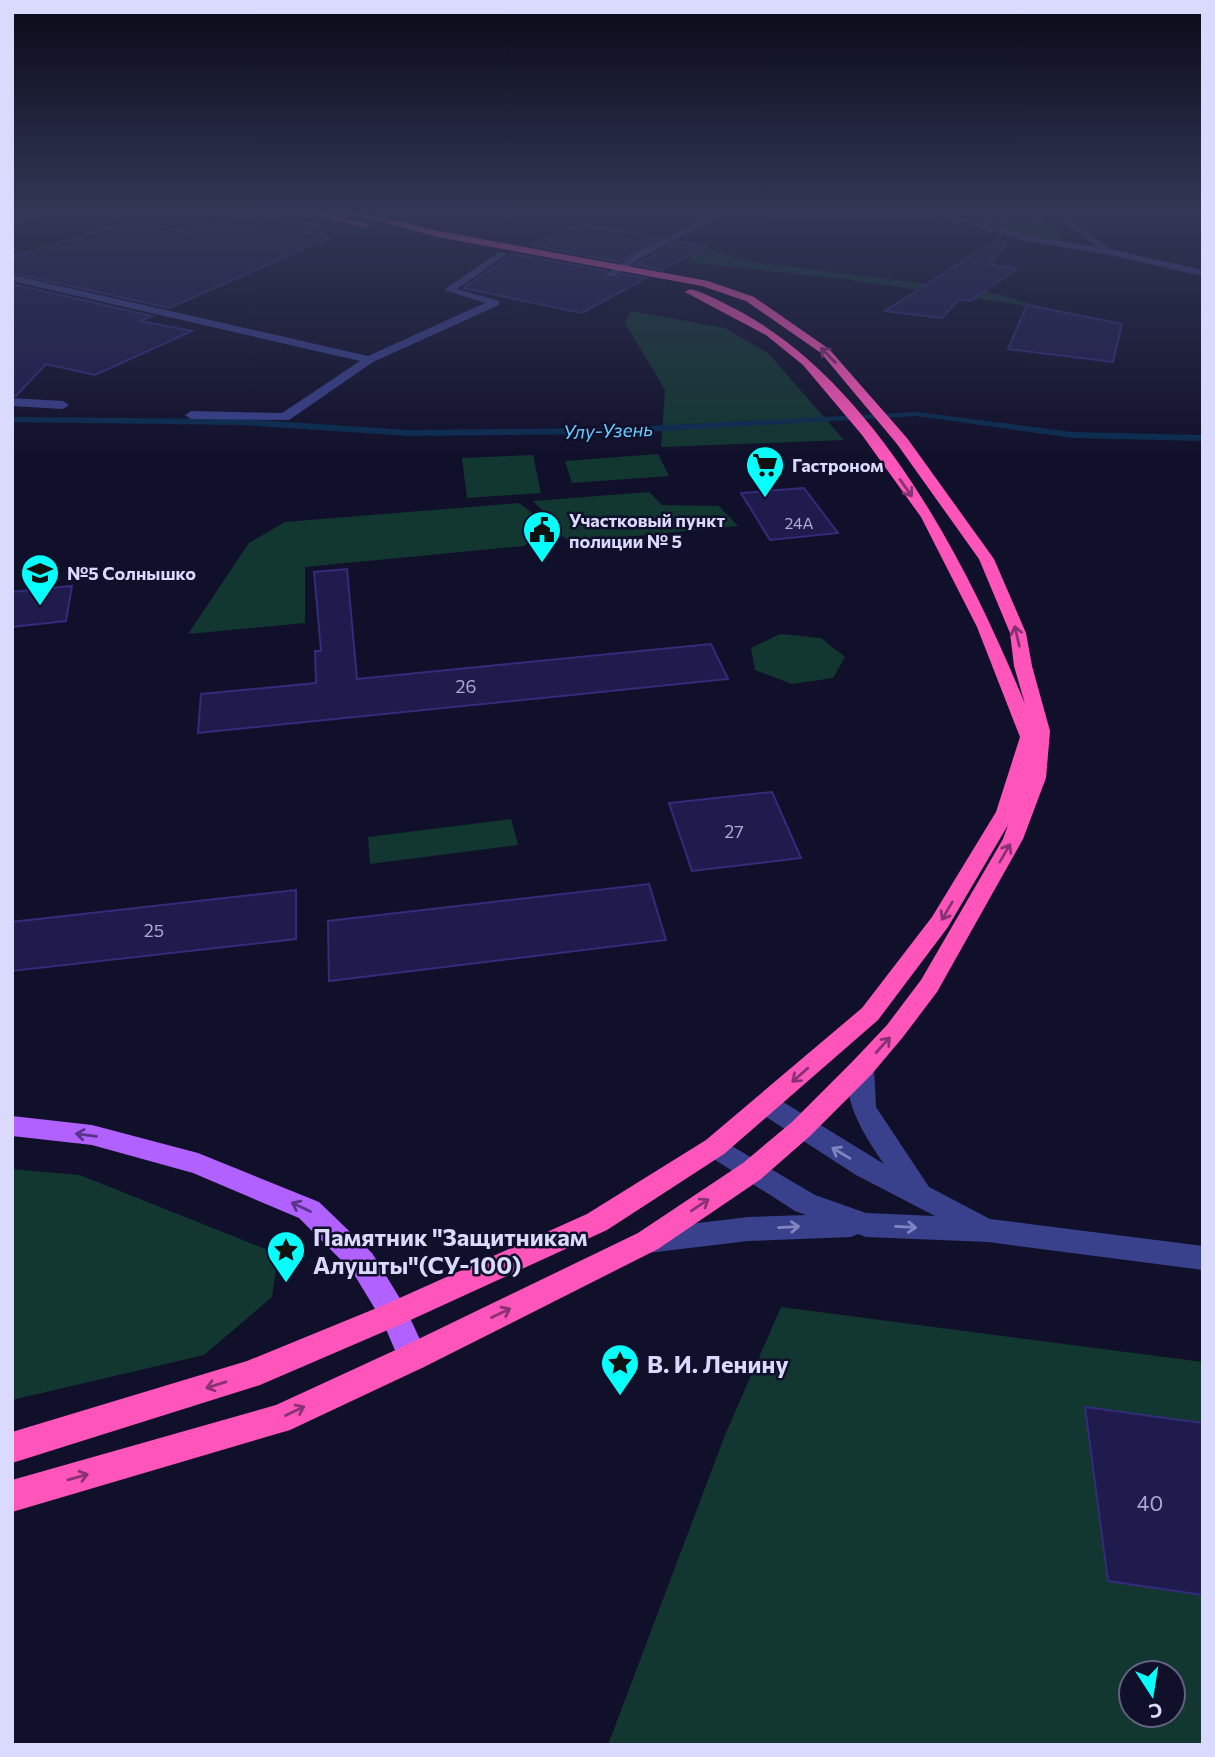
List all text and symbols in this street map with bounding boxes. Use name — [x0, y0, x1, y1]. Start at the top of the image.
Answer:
one-way arrow — [820, 347, 837, 364]
water label: Улу-Узень — [563, 417, 653, 443]
supermarket icon: Гастроном — [744, 444, 786, 499]
place label: Гастроном — [792, 454, 884, 476]
one-way arrow — [899, 478, 914, 497]
public building icon: Участковый пункт полиции № 5 — [521, 509, 563, 564]
place label: Участковый пункт полиции № 5 — [569, 509, 726, 552]
house number: 24А — [784, 513, 814, 532]
school or university icon: №5 Солнышко — [19, 552, 61, 607]
place label: №5 Солнышко — [67, 562, 196, 584]
one-way arrow — [1010, 625, 1023, 648]
house number: 26 — [456, 675, 476, 697]
house number: 27 — [724, 820, 744, 842]
one-way arrow — [998, 844, 1012, 864]
one-way arrow — [940, 901, 954, 921]
house number: 25 — [144, 919, 164, 941]
one-way arrow — [875, 1036, 891, 1054]
one-way arrow — [791, 1067, 809, 1083]
one-way arrow — [75, 1128, 98, 1141]
one-way arrow — [832, 1146, 852, 1160]
one-way arrow — [690, 1198, 710, 1212]
one-way arrow — [291, 1200, 311, 1214]
one-way arrow — [777, 1220, 799, 1233]
one-way arrow — [894, 1220, 917, 1233]
place label: Памятник "Защитникам Алушты"(СУ-100) — [313, 1222, 588, 1279]
place icon: Памятник "Защитникам Алушты"(СУ-100) — [265, 1229, 307, 1284]
one-way arrow — [490, 1306, 511, 1320]
place icon: В. И. Ленину — [599, 1342, 641, 1397]
place label: В. И. Ленину — [647, 1349, 789, 1378]
one-way arrow — [206, 1380, 228, 1392]
one-way arrow — [284, 1404, 305, 1417]
one-way arrow — [67, 1470, 89, 1483]
house number: 40 — [1137, 1490, 1163, 1515]
north arrow — [1117, 1659, 1187, 1729]
text: С — [1147, 1699, 1164, 1724]

